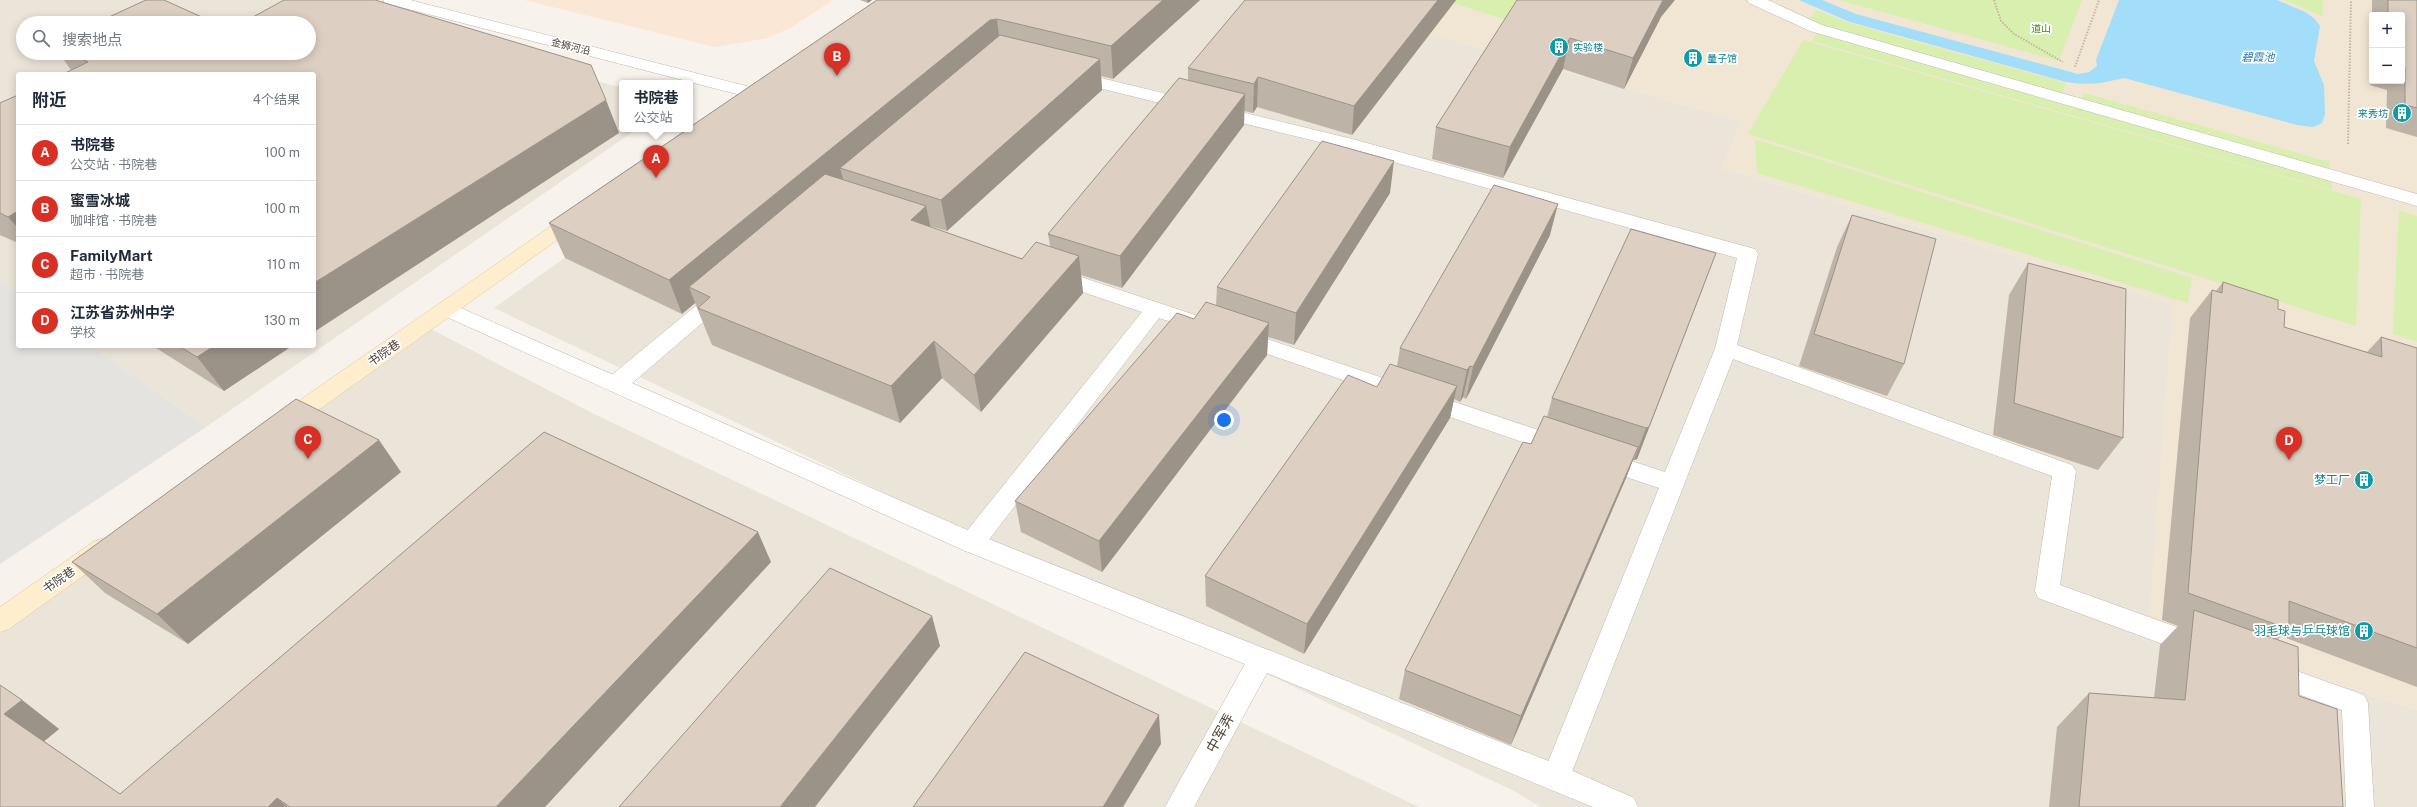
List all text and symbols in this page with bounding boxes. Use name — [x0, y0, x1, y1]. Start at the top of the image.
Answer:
map controls — [2369, 12, 2405, 84]
button: + — [2369, 12, 2405, 48]
search box — [16, 16, 316, 60]
park label: 道山 — [2031, 22, 2051, 34]
icon: search — [30, 27, 52, 49]
text: 搜索地点 — [62, 31, 122, 48]
street label: 金狮河沿 — [550, 35, 592, 57]
building icon: 实验楼 — [1548, 36, 1570, 58]
place label: 实验楼 — [1573, 41, 1603, 53]
pin: B — [824, 43, 850, 76]
building icon: 量子馆 — [1682, 47, 1704, 69]
button: − — [2369, 48, 2405, 84]
water label: 碧霞池 — [2242, 51, 2275, 63]
place label: 量子馆 — [1707, 52, 1737, 64]
popup — [619, 80, 693, 132]
text: 书院巷 — [633, 89, 679, 106]
text: 附近 — [32, 90, 66, 110]
text: 4个结果 — [253, 92, 300, 107]
building icon: 来秀坊 — [2391, 102, 2413, 124]
place label: 来秀坊 — [2358, 107, 2388, 119]
text: 公交站 — [633, 110, 673, 125]
text: 书院巷 — [70, 136, 115, 153]
text: A — [40, 145, 50, 160]
text: 100 m — [264, 145, 300, 160]
pin: A — [643, 145, 669, 178]
text: 公交站 · 书院巷 — [70, 157, 157, 172]
text: 蜜雪冰城 — [70, 192, 130, 209]
text: B — [41, 201, 49, 216]
text: 100 m — [264, 201, 300, 216]
text: 咖啡馆 · 书院巷 — [70, 213, 157, 228]
text: FamilyMart — [70, 247, 153, 264]
text: C — [40, 257, 50, 272]
text: 110 m — [267, 257, 300, 272]
text: 超市 · 书院巷 — [70, 267, 144, 282]
text: 江苏省苏州中学 — [70, 304, 175, 321]
text: D — [40, 313, 50, 328]
text: 130 m — [264, 313, 300, 328]
text: 学校 — [70, 325, 96, 340]
street label: 书院巷 — [365, 337, 403, 369]
your location — [1214, 410, 1234, 430]
pin: C — [295, 426, 321, 459]
pin: D — [2276, 427, 2302, 460]
building icon: 梦工厂 — [2353, 469, 2375, 491]
place label: 梦工厂 — [2314, 473, 2350, 487]
street label: 书院巷 — [40, 564, 78, 596]
building icon: 羽毛球与乒乓球馆 — [2353, 620, 2375, 642]
place label: 羽毛球与乒乓球馆 — [2254, 624, 2350, 638]
street label: 中军弄 — [1203, 711, 1237, 755]

